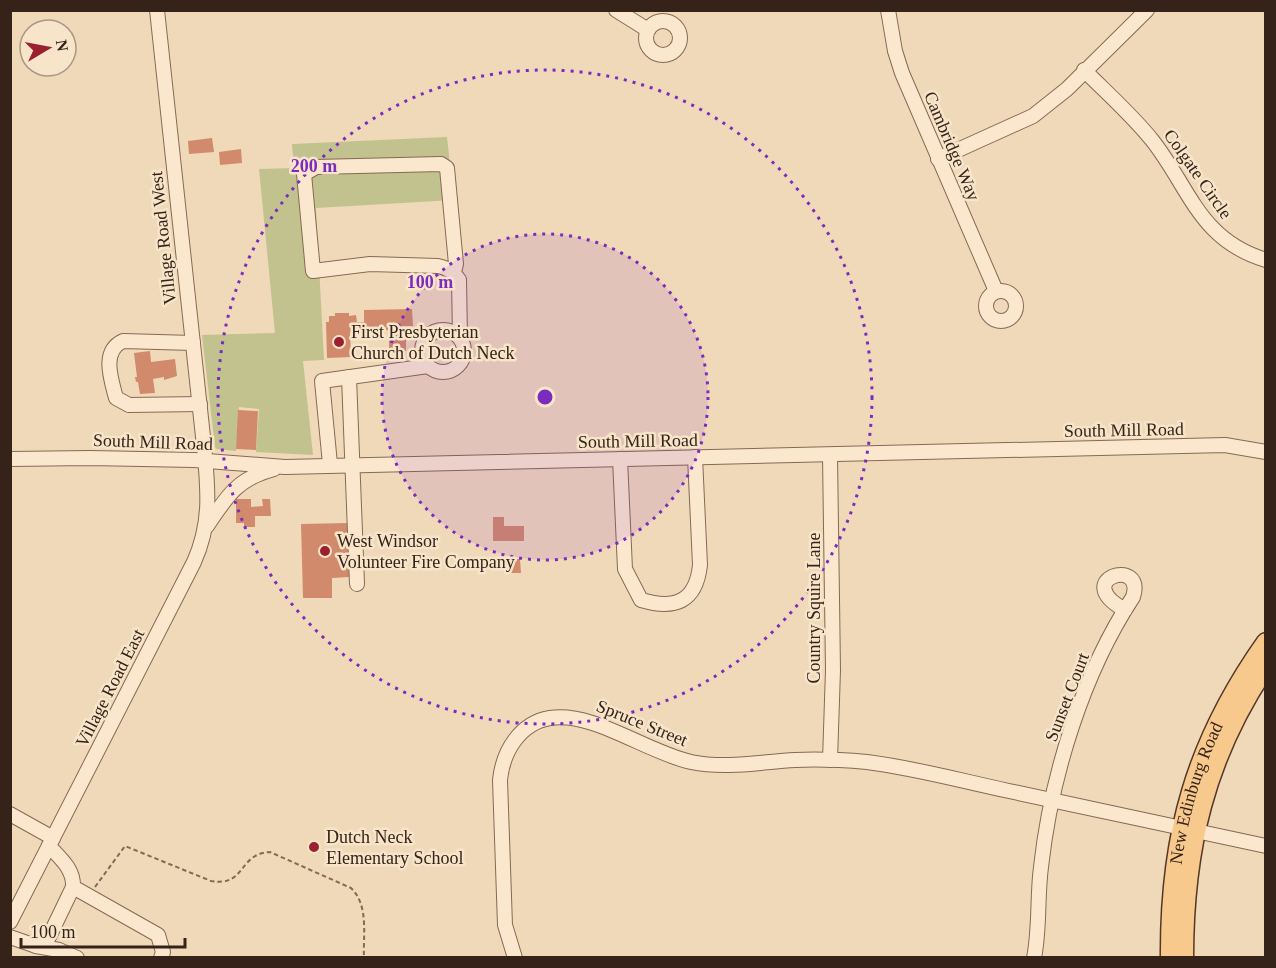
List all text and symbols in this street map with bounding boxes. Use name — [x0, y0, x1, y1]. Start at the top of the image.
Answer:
north arrow — [18, 18, 78, 78]
text: N — [53, 38, 72, 53]
street label: Cambridge Way — [920, 88, 984, 204]
street label: Colgate Circle — [1160, 125, 1236, 223]
text: 200 m — [291, 156, 337, 176]
street label: Village Road West — [146, 170, 180, 306]
text: 100 m — [407, 272, 453, 292]
place label: First Presbyterian Church of Dutch Neck — [351, 322, 514, 363]
marker: First Presbyterian Church of Dutch Neck — [332, 335, 346, 349]
centre of rings — [535, 387, 555, 407]
street label: South Mill Road — [1064, 419, 1184, 441]
street label: South Mill Road — [93, 430, 213, 454]
street label: South Mill Road — [578, 430, 698, 452]
place label: West Windsor Volunteer Fire Company — [337, 531, 515, 572]
street label: Country Squire Lane — [804, 533, 824, 683]
marker: West Windsor Volunteer Fire Company — [318, 544, 332, 558]
street label: Village Road East — [72, 626, 148, 750]
street label: Sunset Court — [1041, 650, 1093, 744]
street label: Spruce Street — [594, 696, 690, 750]
street label: New Edinburg Road — [1166, 719, 1227, 866]
place label: Dutch Neck Elementary School — [326, 827, 463, 868]
marker: Dutch Neck Elementary School — [307, 840, 321, 854]
scale bar — [21, 911, 184, 949]
text: 100 m — [30, 922, 76, 942]

